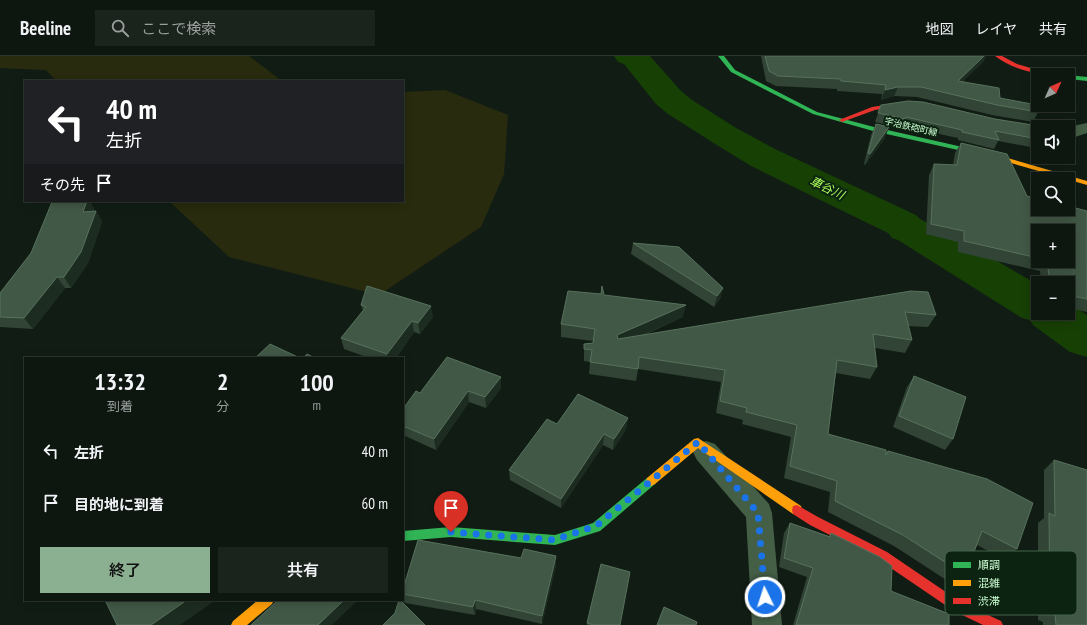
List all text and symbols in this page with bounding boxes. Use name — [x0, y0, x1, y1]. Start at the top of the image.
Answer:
search box — [95, 10, 375, 46]
text: Beeline — [20, 16, 71, 40]
icon: search — [109, 17, 131, 39]
text: ここで検索 — [141, 19, 216, 38]
text: 地図 — [925, 20, 953, 38]
text: レイヤ — [975, 20, 1017, 38]
text: 共有 — [1039, 20, 1067, 38]
north arrow — [1031, 68, 1075, 112]
map controls — [1031, 68, 1075, 320]
text: 40 m — [106, 90, 157, 127]
icon: left — [40, 96, 92, 148]
street label: 宇治鉄砲町線 — [884, 115, 940, 138]
button: sound — [1031, 120, 1075, 164]
text: 左折 — [106, 129, 142, 152]
icon: arrive — [93, 172, 115, 194]
button: search — [1031, 172, 1075, 216]
water label: 車谷川 — [808, 173, 848, 203]
text: その先 — [40, 175, 85, 194]
button: + — [1031, 224, 1075, 268]
button: − — [1031, 276, 1075, 320]
text: 13:32 — [94, 366, 146, 397]
text: 2 — [217, 366, 228, 397]
text: 100 — [299, 367, 334, 398]
text: m — [312, 397, 321, 414]
text: 到着 — [107, 398, 133, 415]
text: 分 — [216, 398, 229, 415]
icon: left — [40, 440, 62, 462]
text: 40 m — [362, 442, 388, 461]
text: 左折 — [74, 443, 104, 462]
pin — [434, 491, 468, 532]
icon: arrive — [40, 492, 62, 514]
text: 60 m — [362, 494, 388, 513]
text: 目的地に到着 — [74, 495, 164, 514]
icon: arrive — [440, 497, 462, 519]
button: 終了 — [40, 547, 210, 593]
button: 共有 — [218, 547, 388, 593]
legend — [945, 551, 1077, 615]
text: 順調 — [978, 558, 1000, 572]
position arrow — [744, 576, 786, 618]
text: 混雑 — [978, 576, 1000, 590]
text: 渋滞 — [978, 594, 1000, 608]

